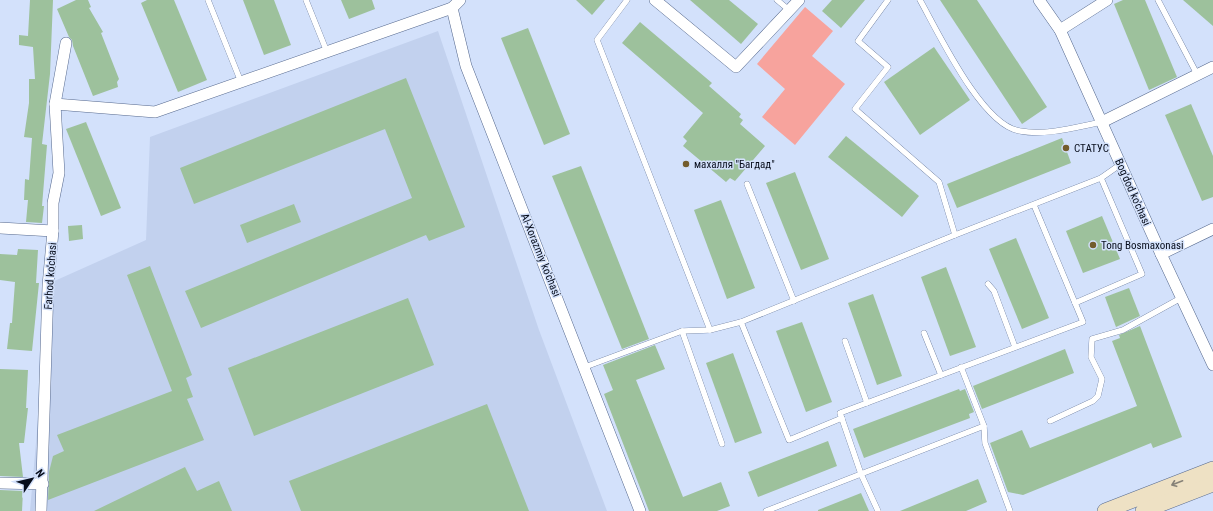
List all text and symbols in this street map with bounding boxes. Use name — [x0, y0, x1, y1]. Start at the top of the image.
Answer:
place label: СТАТУС — [1074, 142, 1109, 155]
marker: СТАТУС — [1061, 143, 1071, 153]
street label: Bog'dod ko'chasi — [1112, 157, 1153, 228]
place label: махалля "Багдад" — [694, 158, 775, 171]
marker: махалля "Багдад" — [681, 159, 691, 169]
street label: Al-Xorazmiy ko'chasi — [518, 212, 563, 299]
place label: Tong Bosmaxonasi — [1101, 239, 1183, 252]
marker: Tong Bosmaxonasi — [1088, 240, 1098, 250]
street label: Farhod ko'chasi — [42, 242, 59, 310]
north arrow — [12, 459, 52, 499]
text: N — [33, 467, 47, 480]
one-way arrow — [1171, 480, 1183, 488]

